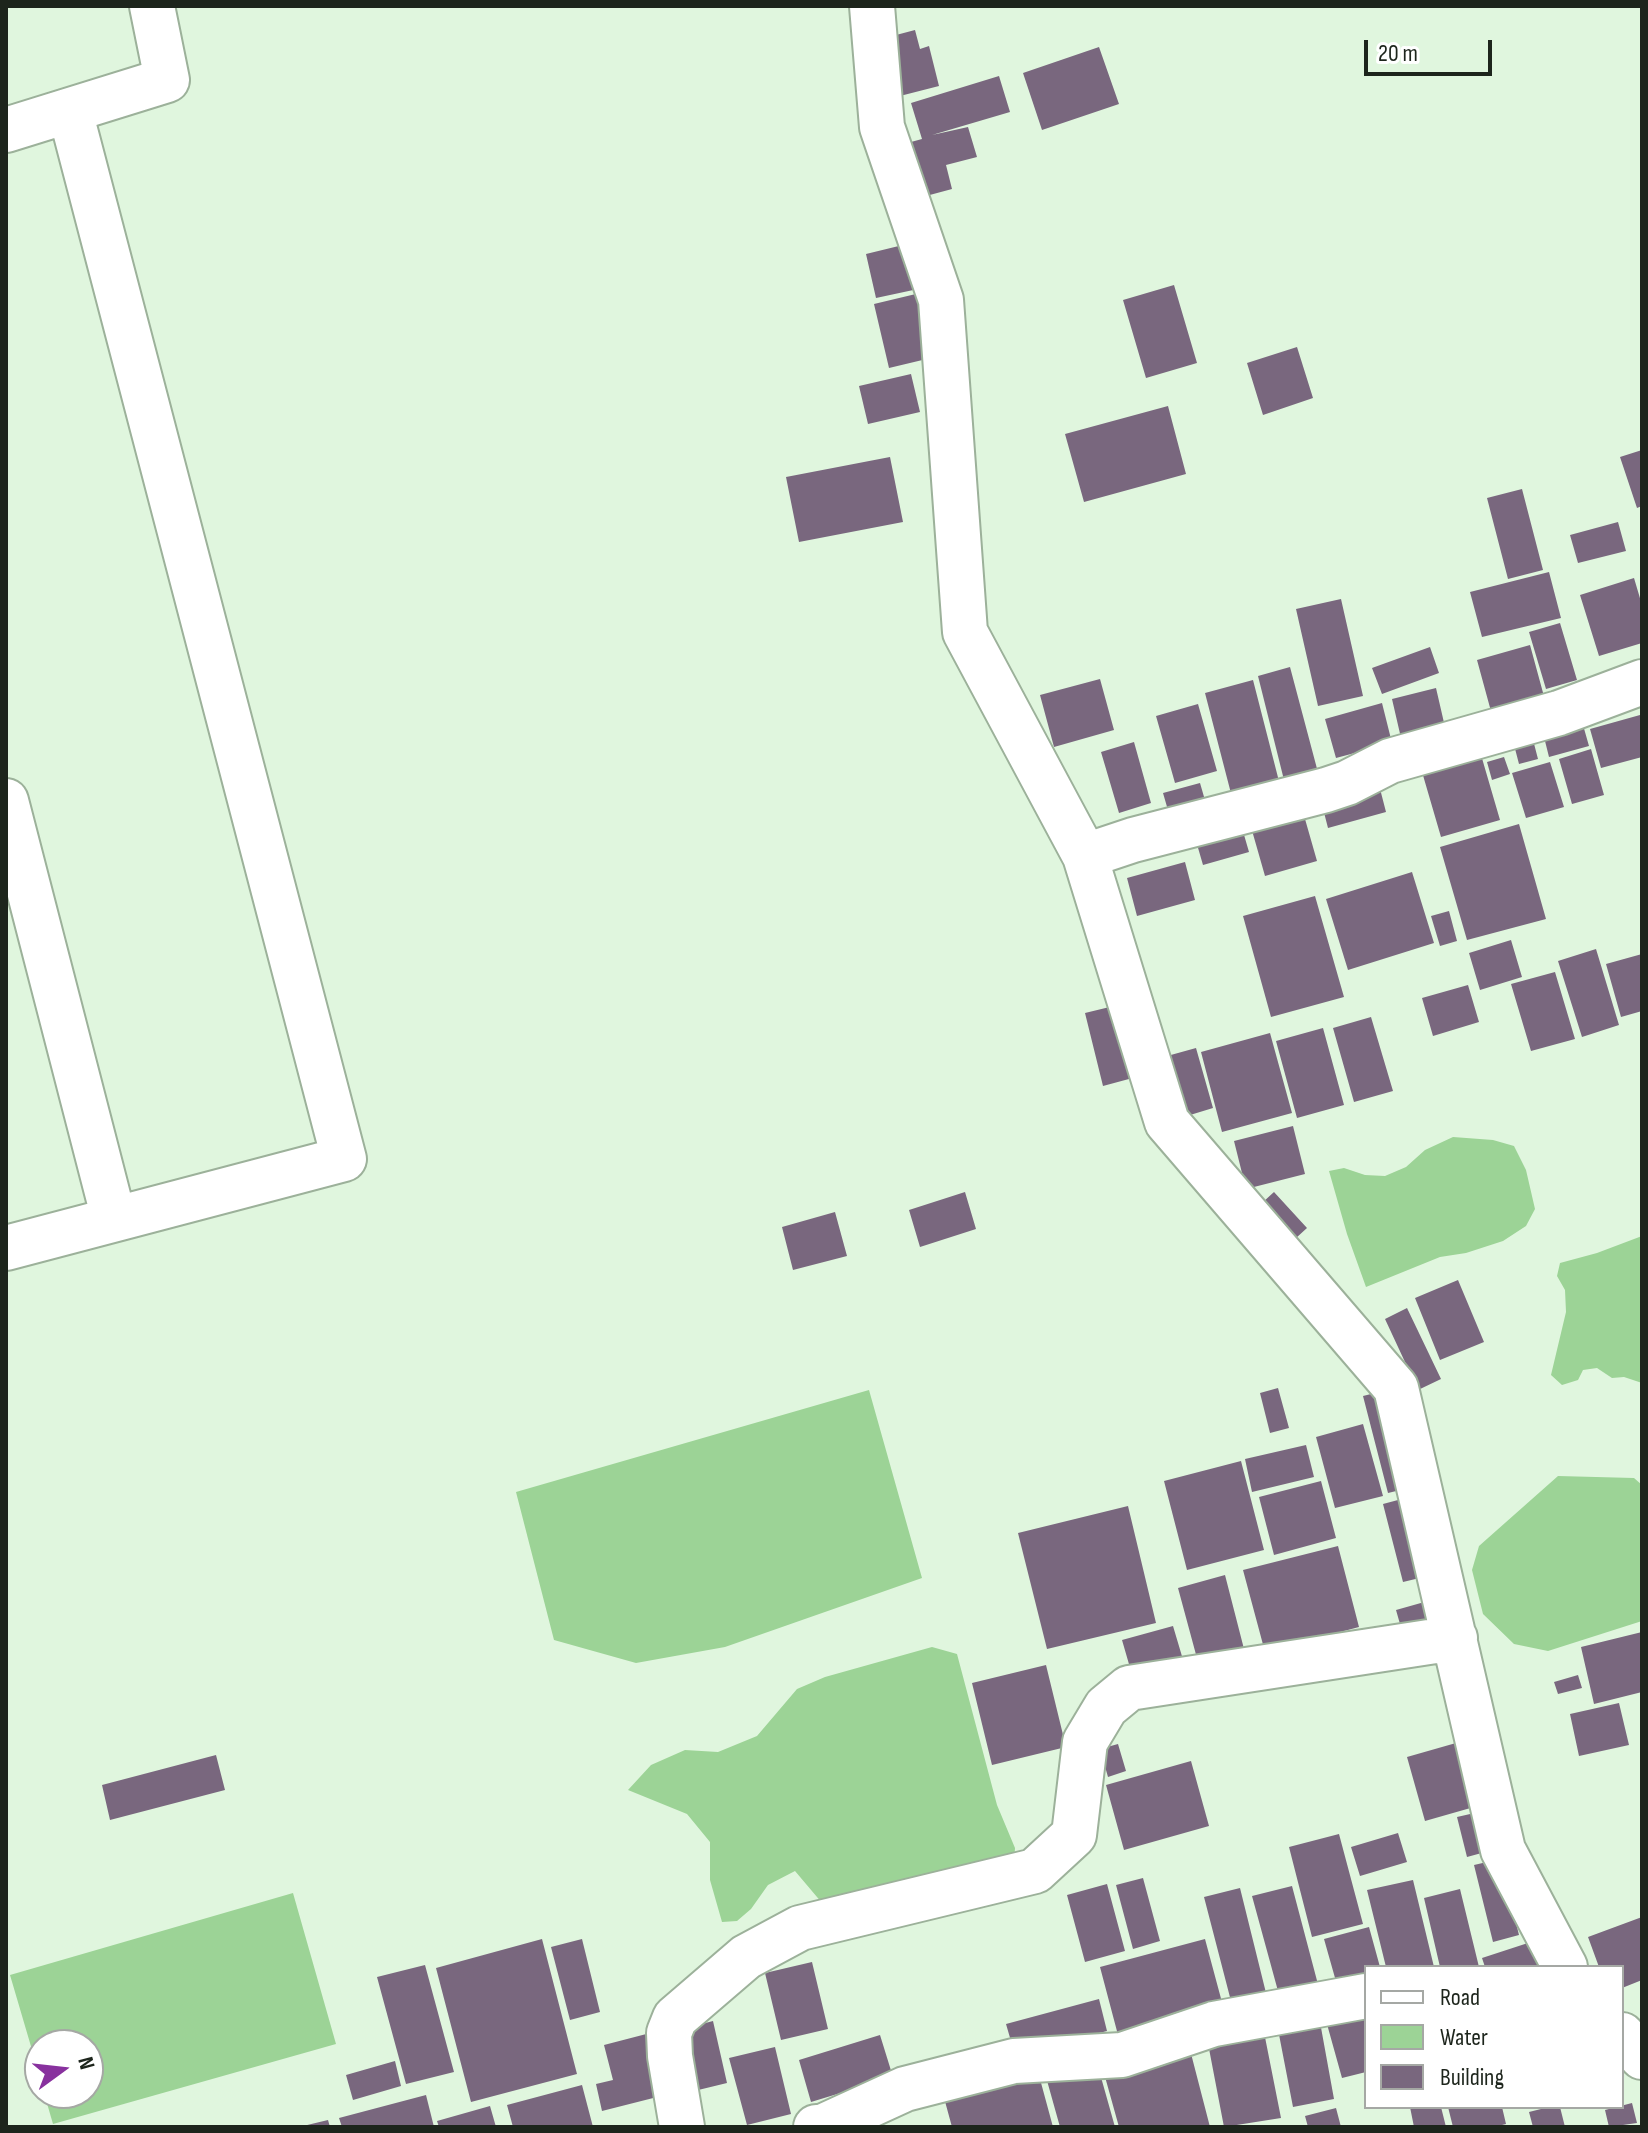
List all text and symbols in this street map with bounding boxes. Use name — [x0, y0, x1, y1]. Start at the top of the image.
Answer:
scale bar — [1368, 24, 1496, 74]
text: 20 m — [1378, 39, 1418, 68]
legend — [1364, 1965, 1624, 2109]
text: Road — [1440, 1983, 1480, 2012]
text: Water — [1440, 2023, 1488, 2052]
north arrow — [24, 2029, 104, 2109]
text: N — [71, 2054, 100, 2072]
text: Building — [1440, 2063, 1504, 2092]

